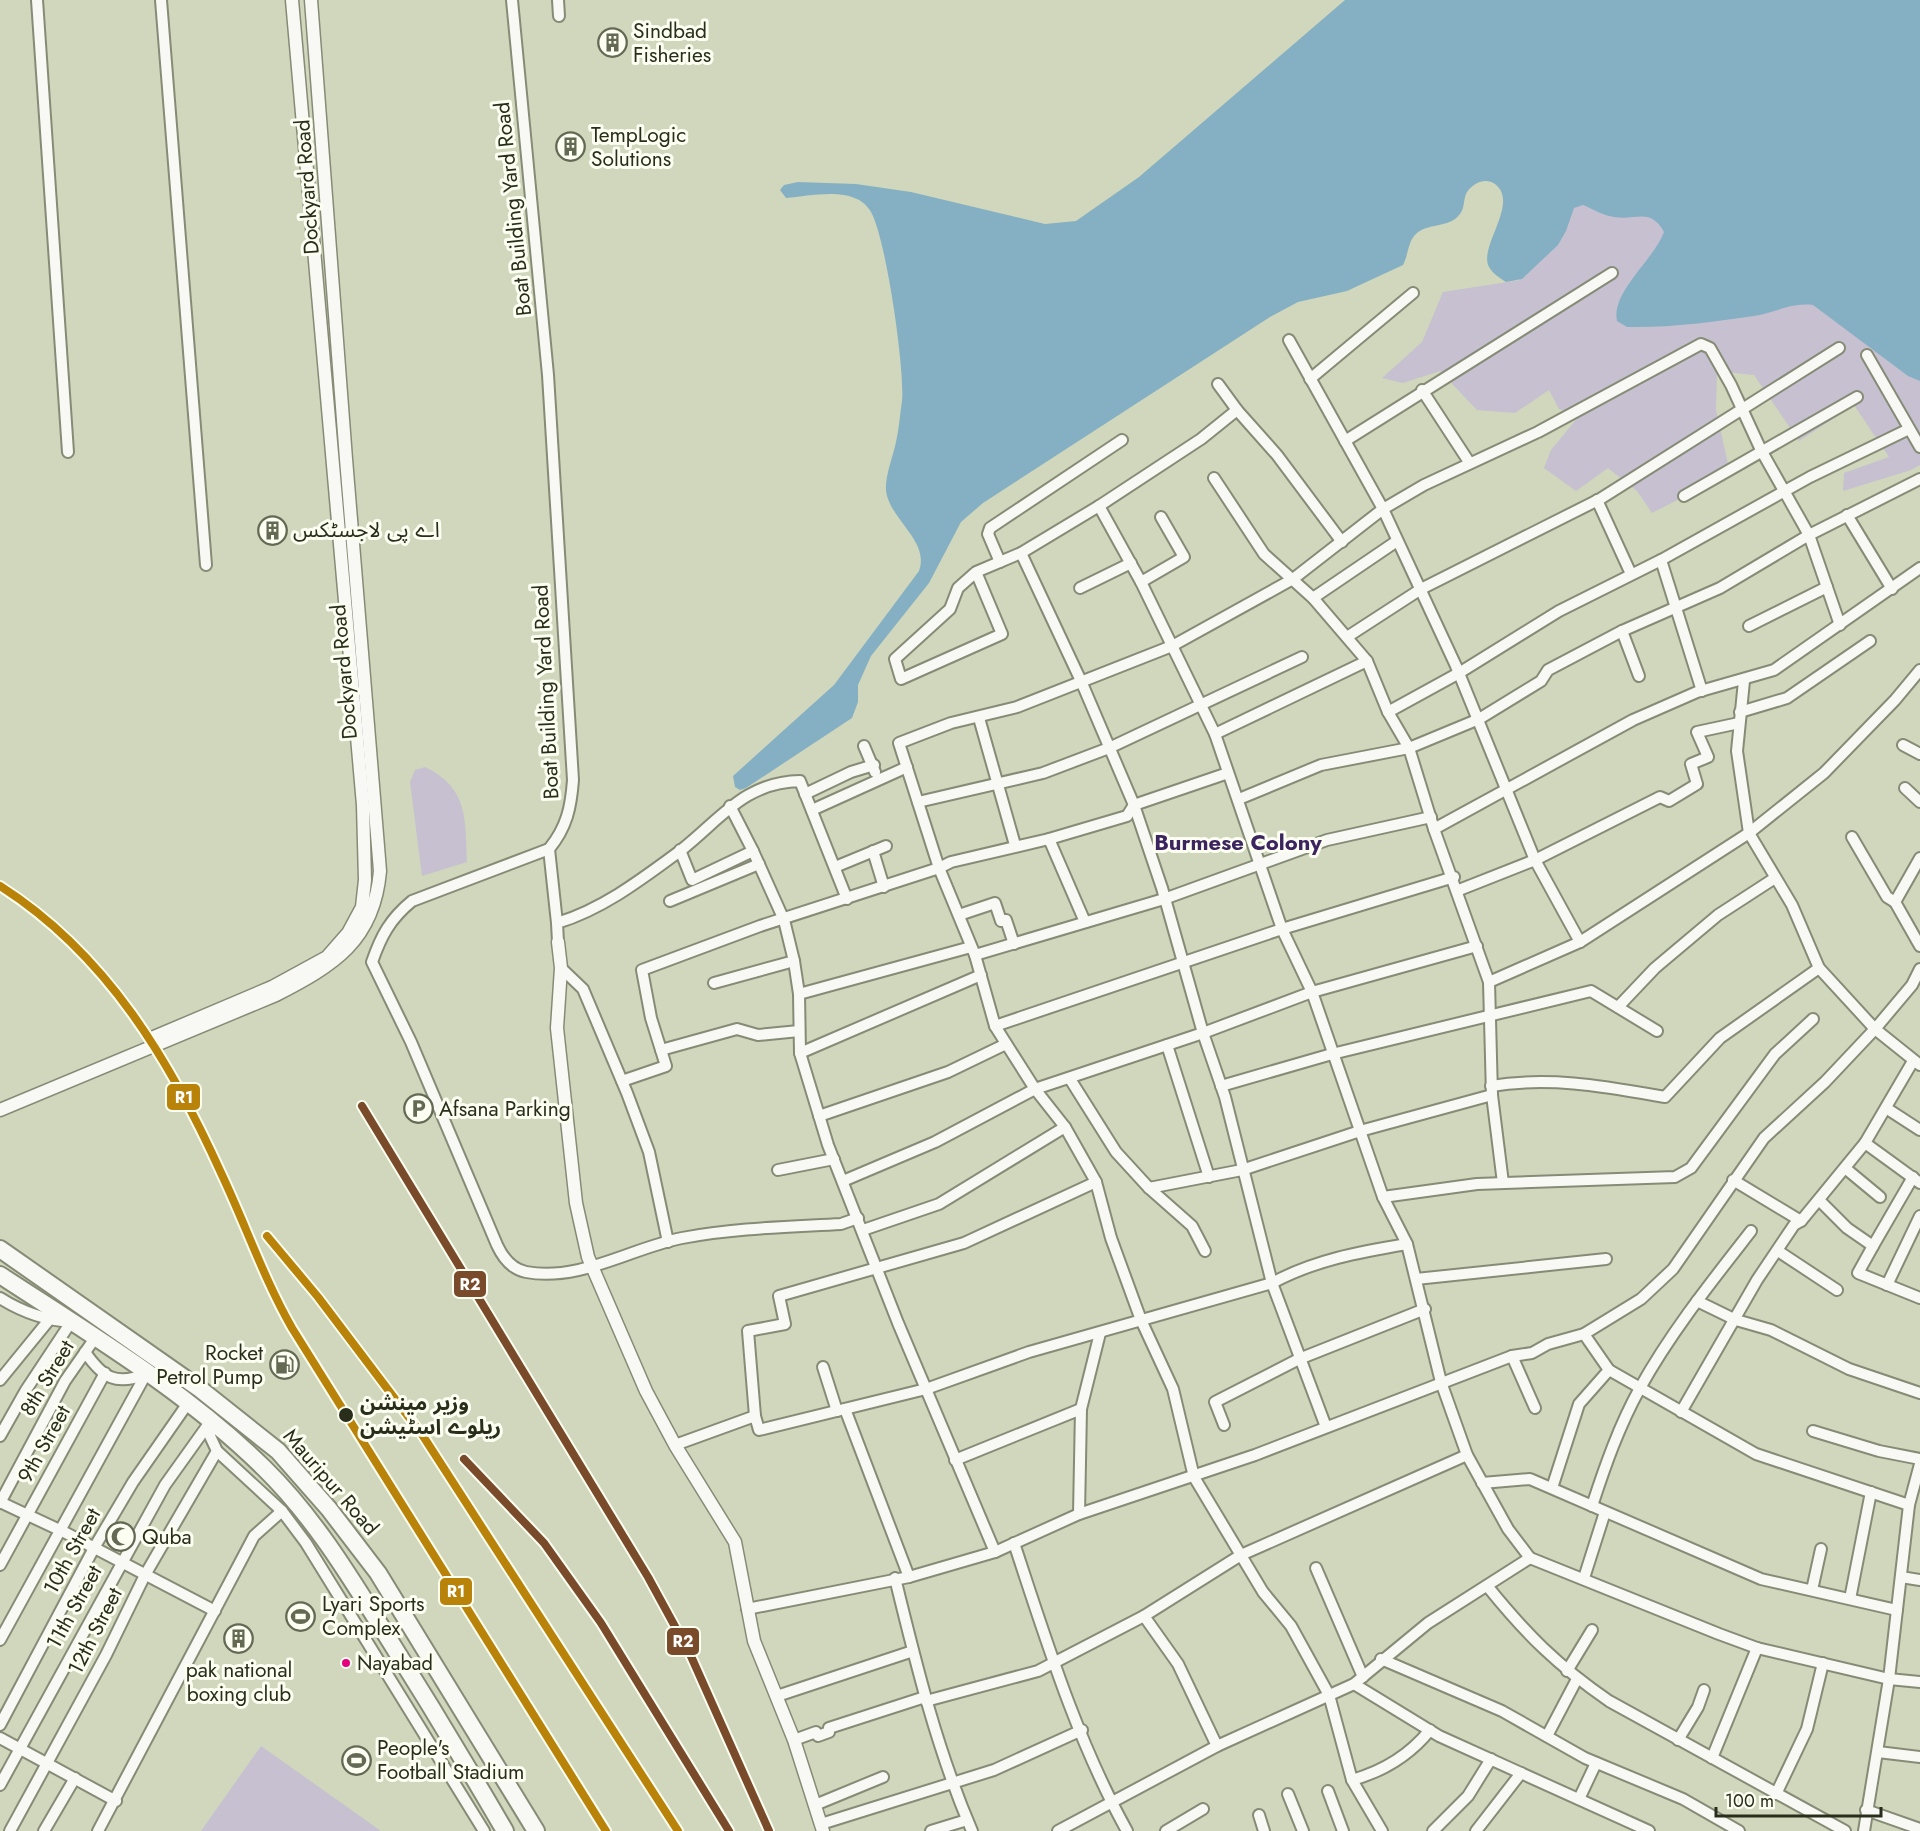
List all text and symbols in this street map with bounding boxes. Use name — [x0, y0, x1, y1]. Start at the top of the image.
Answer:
place label: Sindbad Fisheries — [633, 16, 711, 70]
building icon: Sindbad Fisheries — [596, 27, 628, 59]
street label: Boat Building Yard Road — [487, 101, 539, 317]
street label: Dockyard Road — [287, 118, 327, 256]
place label: TempLogic Solutions — [591, 120, 686, 174]
building icon: TempLogic Solutions — [554, 131, 586, 163]
building icon: اے پی لاجسٹکس — [256, 514, 288, 546]
place label: اے پی لاجسٹکس — [293, 515, 440, 545]
street label: Boat Building Yard Road — [525, 584, 567, 800]
street label: Dockyard Road — [323, 603, 365, 741]
district label: Burmese Colony — [1154, 826, 1322, 858]
line badge: R1 — [166, 1083, 201, 1111]
text: R1 — [175, 1086, 193, 1109]
parking icon: Afsana Parking — [402, 1093, 434, 1125]
place label: Afsana Parking — [439, 1094, 571, 1124]
line badge: R2 — [453, 1270, 487, 1298]
text: R2 — [460, 1273, 480, 1296]
street label: 8th Street — [13, 1334, 81, 1422]
place label: Rocket Petrol Pump — [156, 1338, 263, 1392]
fuel station icon: Rocket Petrol Pump — [268, 1349, 300, 1381]
place label: وزیر مینشن ریلوے اسٹیشن — [360, 1388, 501, 1442]
street label: 9th Street — [10, 1400, 78, 1488]
marker: وزیر مینشن ریلوے اسٹیشن — [337, 1406, 355, 1424]
street label: Mauripur Road — [276, 1422, 386, 1542]
street label: 10th Street — [36, 1502, 108, 1600]
mosque icon: Quba — [105, 1521, 137, 1553]
place label: Quba — [142, 1522, 192, 1552]
street label: 11th Street — [39, 1560, 109, 1654]
line badge: R1 — [439, 1577, 473, 1606]
text: R1 — [447, 1580, 465, 1603]
street label: 12th Street — [60, 1582, 130, 1680]
place label: Lyari Sports Complex — [322, 1589, 424, 1643]
sports icon: Lyari Sports Complex — [285, 1600, 317, 1632]
building icon: pak national boxing club — [223, 1623, 255, 1655]
line badge: R2 — [666, 1627, 700, 1656]
text: R2 — [673, 1630, 693, 1653]
place label: Nayabad — [357, 1649, 433, 1678]
place label: pak national boxing club — [186, 1655, 292, 1709]
marker: Nayabad — [340, 1657, 352, 1669]
place label: People's Football Stadium — [377, 1733, 524, 1787]
sports icon: People's Football Stadium — [340, 1744, 372, 1776]
scale bar — [1716, 1780, 1881, 1818]
text: 100 m — [1725, 1788, 1774, 1814]

